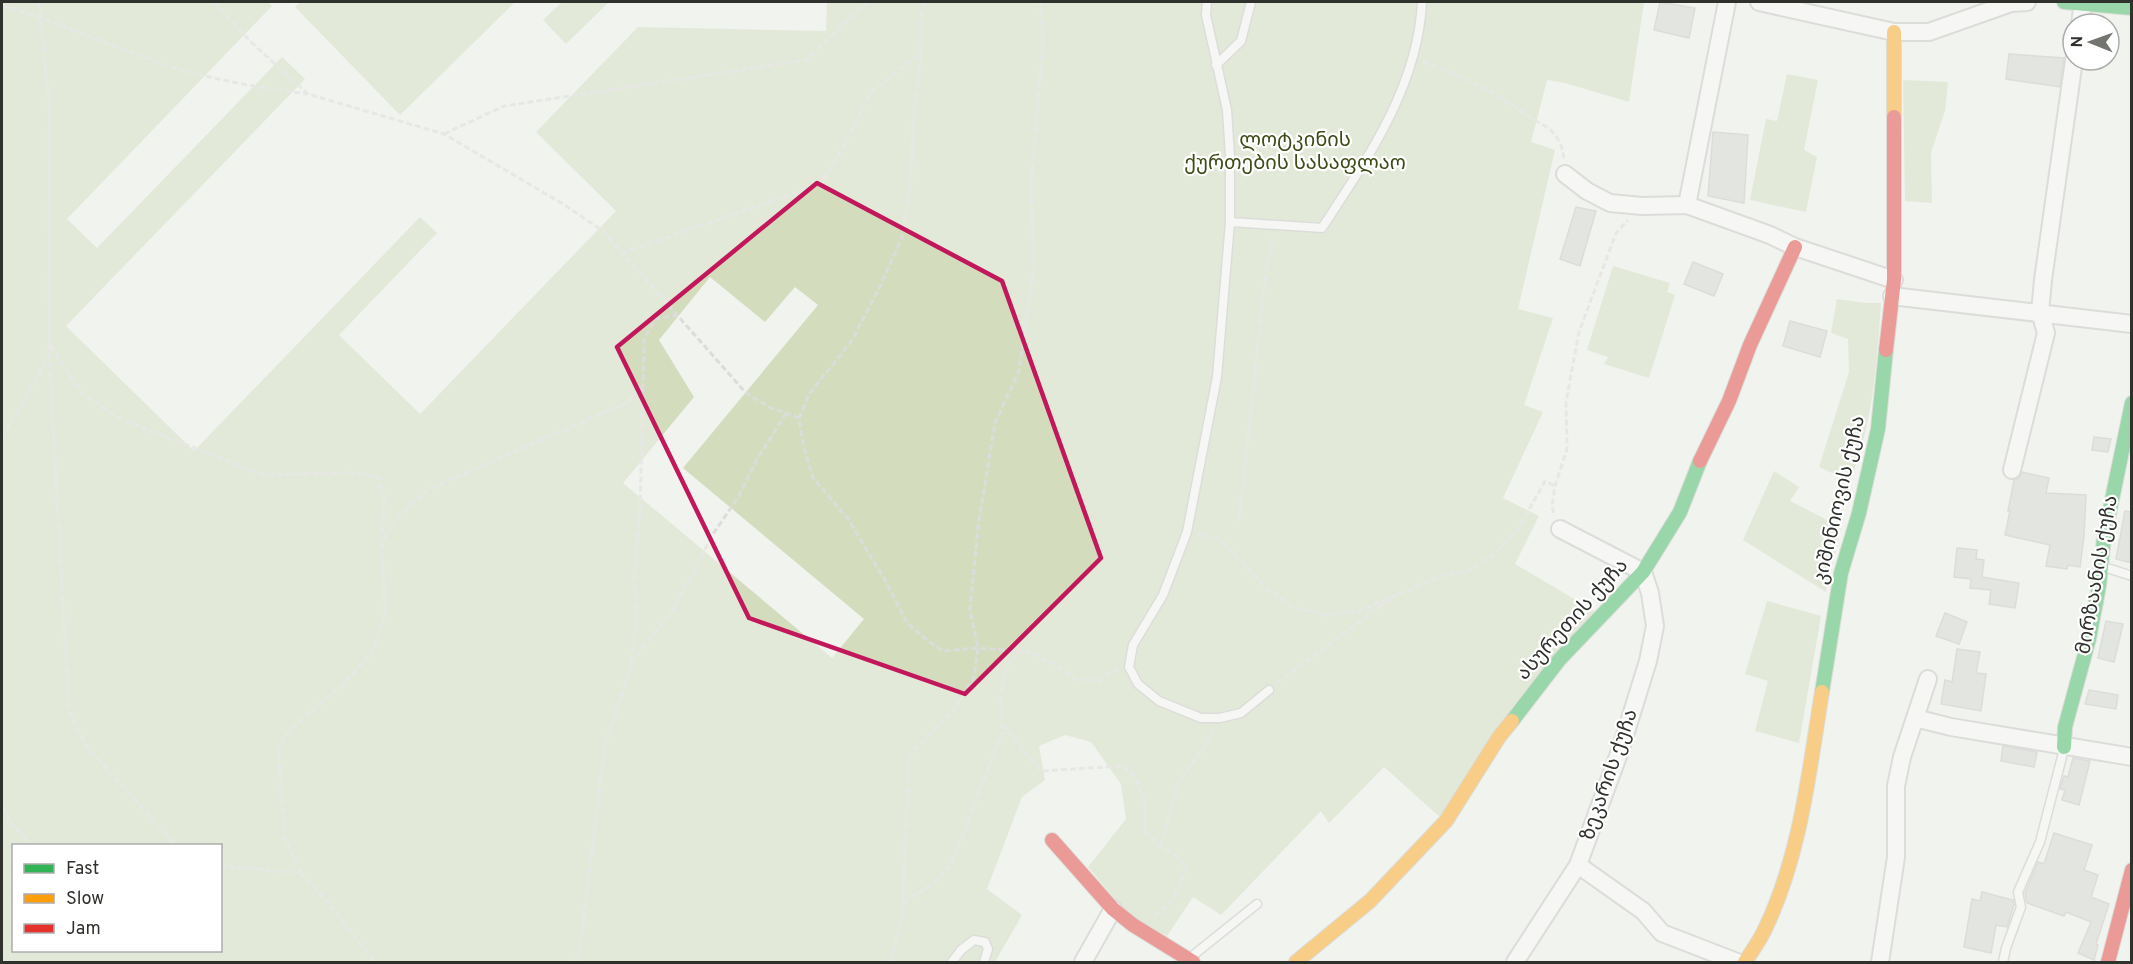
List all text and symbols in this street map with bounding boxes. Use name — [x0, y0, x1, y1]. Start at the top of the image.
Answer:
north arrow — [2061, 12, 2121, 72]
text: N — [2068, 36, 2088, 48]
park label: ლოტკინის ქურთების სასაფლაო — [1184, 128, 1406, 177]
street label: კიშინიოვის ქუჩა — [1808, 413, 1872, 587]
street label: მირზაანის ქუჩა — [2071, 494, 2125, 656]
street label: ასურეთის ქუჩა — [1511, 554, 1635, 686]
street label: ზეკარის ქუჩა — [1575, 706, 1645, 844]
legend — [12, 844, 222, 952]
text: Fast — [66, 858, 99, 881]
text: Slow — [66, 888, 104, 911]
text: Jam — [66, 918, 101, 941]

